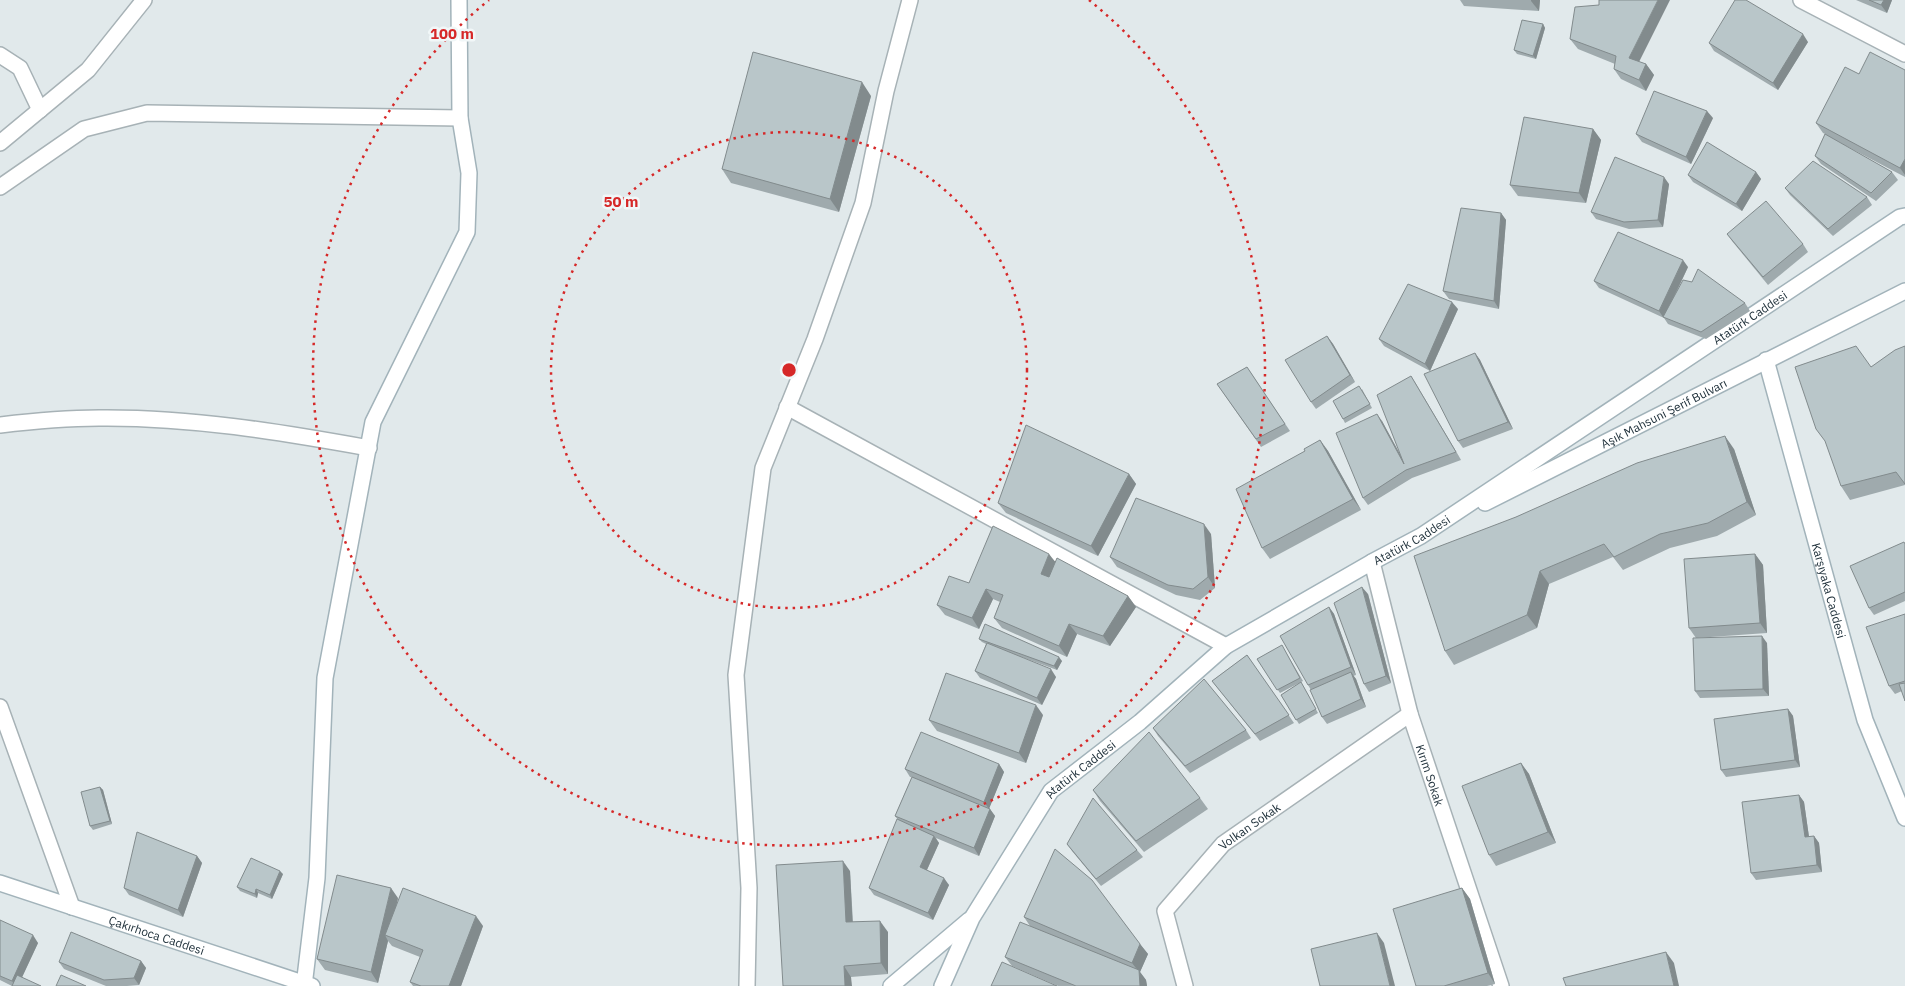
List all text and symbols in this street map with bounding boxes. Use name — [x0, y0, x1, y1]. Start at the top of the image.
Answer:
text: 100 m — [430, 24, 474, 43]
text: 50 m — [604, 192, 638, 211]
street label: Atatürk Caddesi — [1710, 287, 1790, 347]
centre of rings — [780, 361, 798, 379]
street label: Aşık Mahsuni Şerif Bulvarı — [1598, 375, 1729, 451]
street label: Atatürk Caddesi — [1370, 512, 1453, 568]
street label: Karşıyaka Caddesi — [1809, 541, 1850, 640]
street label: Atatürk Caddesi — [1041, 737, 1118, 801]
street label: Kırım Sokak — [1413, 742, 1448, 808]
street label: Volkan Sokak — [1215, 799, 1283, 852]
street label: Çakırhoca Caddesi — [107, 912, 206, 957]

